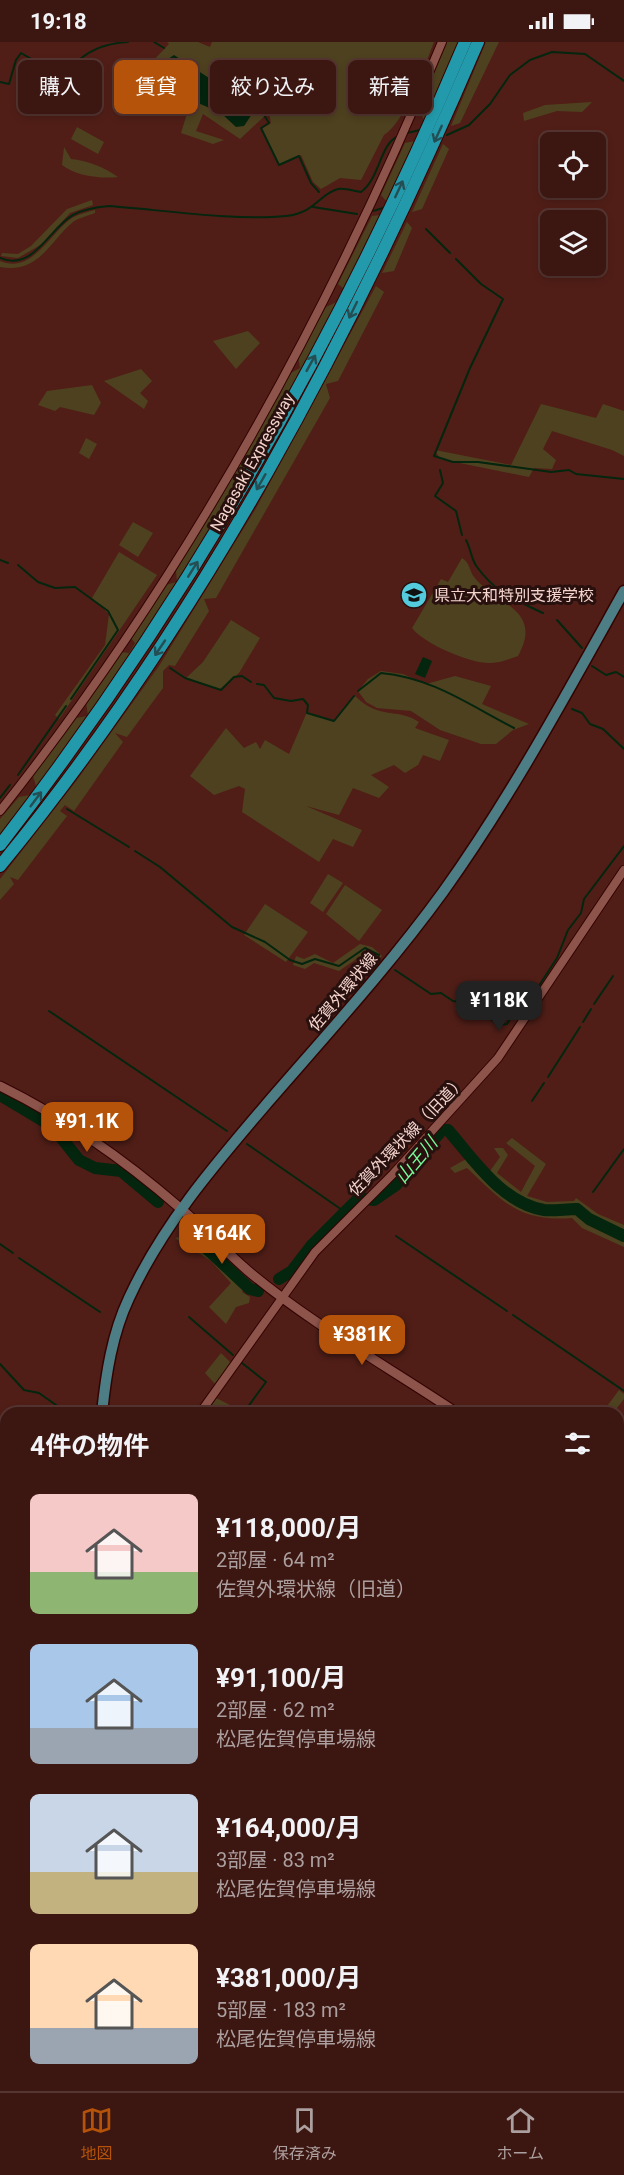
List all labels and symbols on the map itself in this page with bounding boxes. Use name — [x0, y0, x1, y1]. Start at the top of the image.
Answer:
one-way arrow — [431, 125, 443, 143]
one-way arrow — [394, 181, 406, 199]
one-way arrow — [347, 300, 359, 318]
one-way arrow — [305, 355, 317, 372]
street label: Nagasaki Expressway — [206, 389, 298, 534]
one-way arrow — [255, 472, 266, 490]
one-way arrow — [187, 561, 199, 578]
school or university icon: 県立大和特別支援学校 — [399, 580, 429, 610]
place label: 県立大和特別支援学校 — [434, 586, 594, 605]
one-way arrow — [154, 639, 166, 656]
one-way arrow — [29, 791, 42, 807]
street label: 佐賀外環状線 — [305, 949, 381, 1035]
pin: ¥118K — [457, 981, 541, 1032]
street label: 佐賀外環状線（旧道） — [345, 1072, 469, 1200]
pin: ¥91.1K — [38, 1102, 136, 1153]
water label: 山王川 — [391, 1131, 443, 1187]
pin: ¥164K — [180, 1214, 264, 1265]
pin: ¥381K — [320, 1315, 404, 1366]

